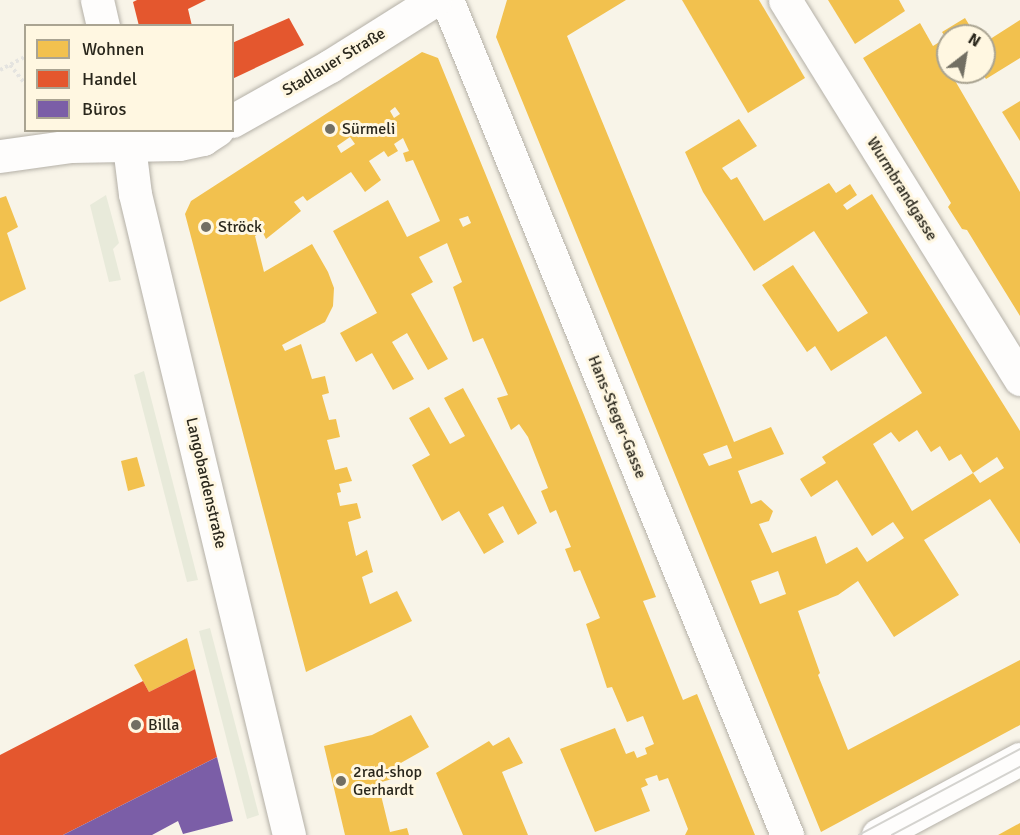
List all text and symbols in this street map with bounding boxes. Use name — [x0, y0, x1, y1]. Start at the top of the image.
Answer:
legend — [24, 24, 234, 132]
street label: Stadlauer Straße — [279, 24, 389, 100]
north arrow — [936, 24, 996, 84]
text: N — [964, 29, 984, 52]
text: Wohnen — [82, 38, 144, 60]
text: Handel — [82, 68, 137, 90]
text: Büros — [82, 98, 126, 120]
place label: Sürmeli — [342, 119, 395, 139]
marker: Sürmeli — [323, 122, 337, 136]
street label: Wurmbrandgasse — [862, 134, 942, 244]
place label: Ströck — [218, 217, 262, 237]
marker: Ströck — [199, 220, 213, 234]
street label: Hans-Steger-Gasse — [584, 353, 650, 481]
street label: Langobardenstraße — [182, 416, 230, 550]
place label: Billa — [148, 715, 179, 735]
marker: Billa — [129, 718, 143, 732]
place label: 2rad-shop Gerhardt — [353, 762, 422, 800]
marker: 2rad-shop Gerhardt — [334, 774, 348, 788]

